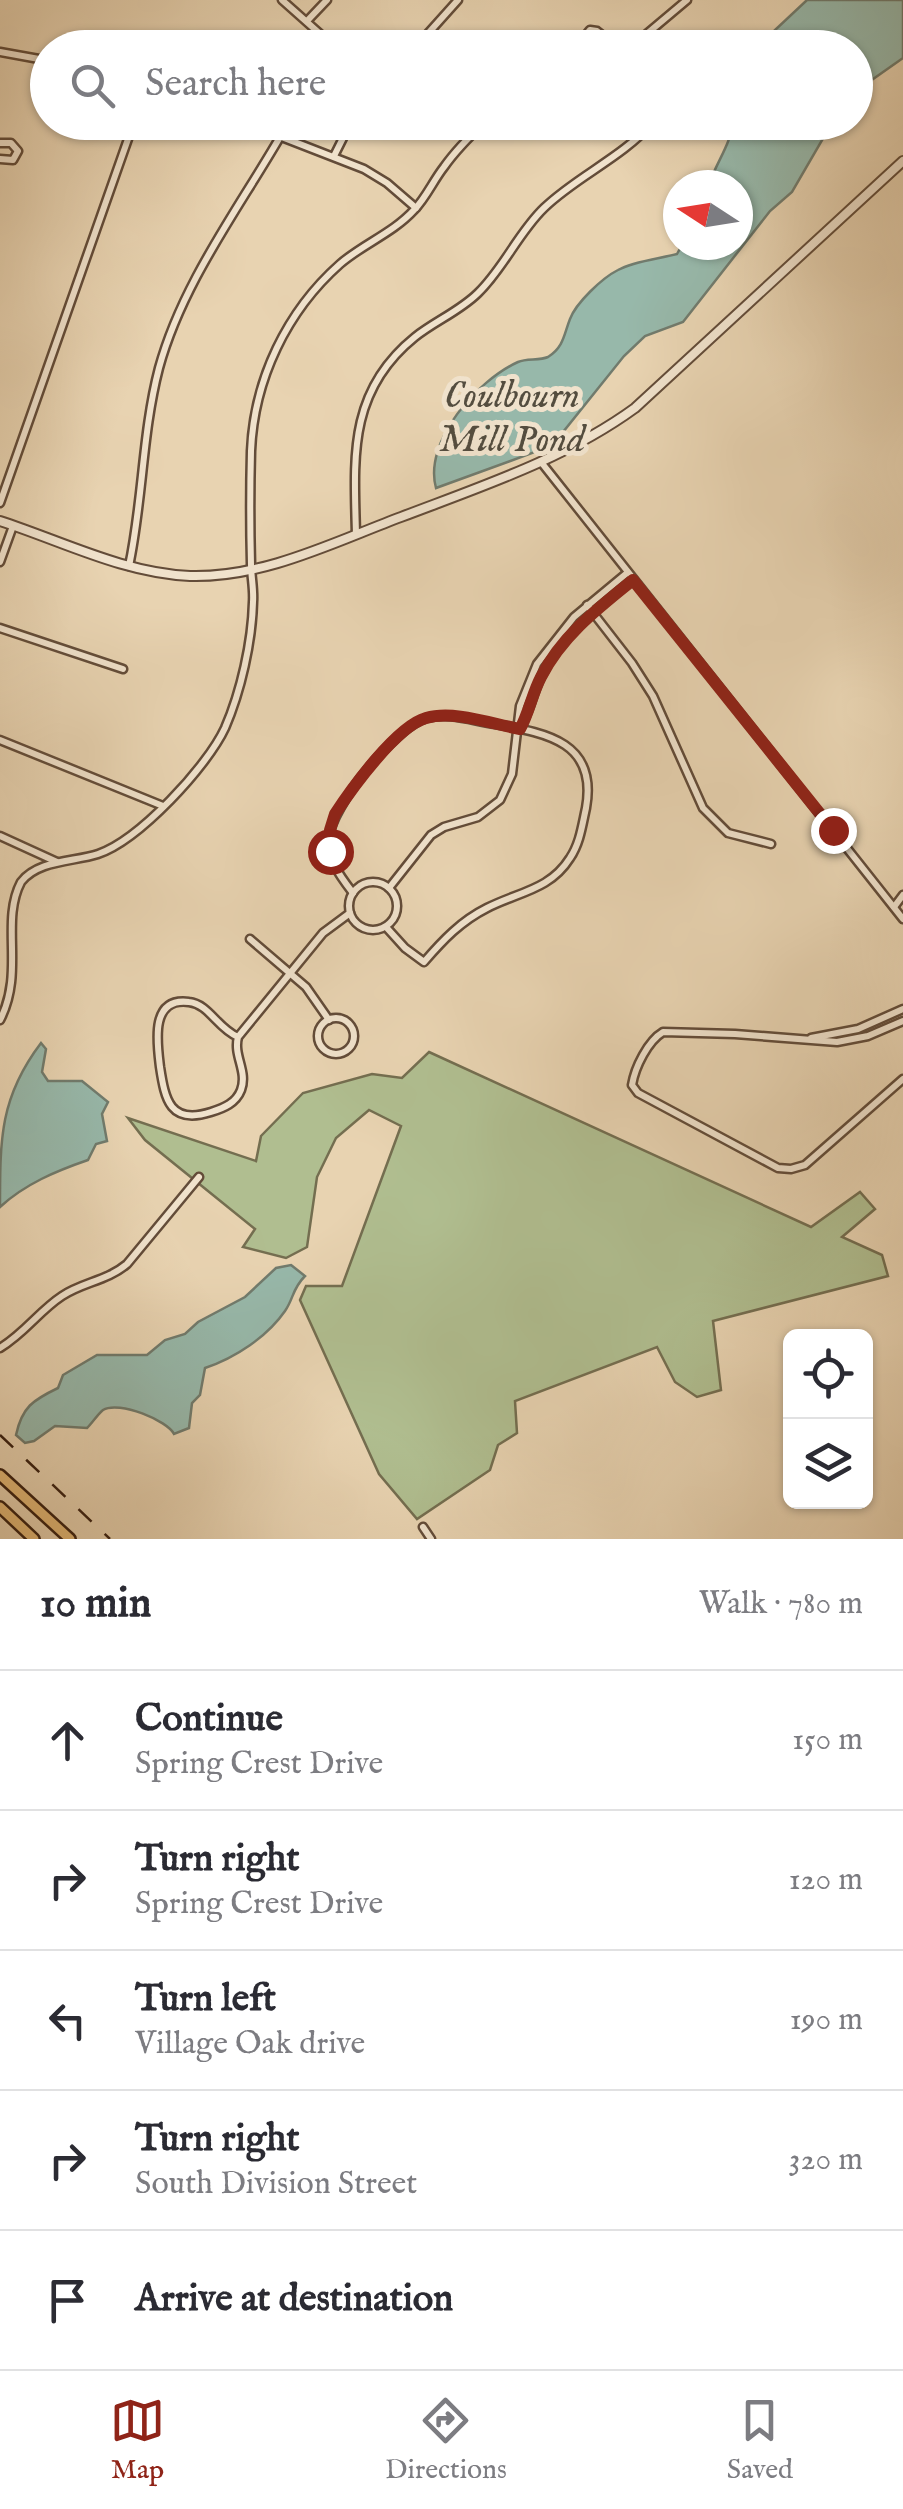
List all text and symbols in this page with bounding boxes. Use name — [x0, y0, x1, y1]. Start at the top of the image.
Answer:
search box — [30, 30, 873, 140]
icon: search — [65, 58, 120, 113]
text: Search here — [145, 61, 326, 109]
north arrow — [663, 170, 753, 260]
water label: Coulbourn Mill Pond — [439, 373, 587, 465]
route end — [811, 808, 857, 854]
route start — [308, 829, 354, 875]
map controls — [783, 1329, 873, 1509]
button: locate — [783, 1329, 873, 1419]
button: layers — [783, 1419, 873, 1509]
text: 10 min — [40, 1578, 151, 1631]
text: Walk · 780 m — [699, 1584, 863, 1625]
text: Continue — [135, 1696, 283, 1744]
icon: ahead — [40, 1713, 95, 1768]
text: 150 m — [792, 1720, 863, 1761]
text: Spring Crest Drive — [135, 1744, 383, 1785]
text: Turn right — [135, 1836, 299, 1884]
icon: right — [40, 1853, 95, 1908]
text: 120 m — [789, 1860, 863, 1901]
text: Spring Crest Drive — [135, 1884, 383, 1925]
text: Turn left — [135, 1976, 276, 2024]
icon: left — [40, 1993, 95, 2048]
text: 190 m — [790, 2000, 863, 2041]
text: Village Oak drive — [135, 2024, 365, 2065]
text: Turn right — [135, 2116, 299, 2164]
icon: right — [40, 2133, 95, 2188]
text: 320 m — [789, 2140, 863, 2181]
text: South Division Street — [135, 2164, 417, 2205]
icon: arrive — [40, 2273, 95, 2328]
text: Arrive at destination — [135, 2276, 453, 2324]
tab: Map — [110, 2393, 165, 2488]
tab: Directions — [385, 2393, 507, 2488]
tab: Saved — [727, 2393, 793, 2488]

